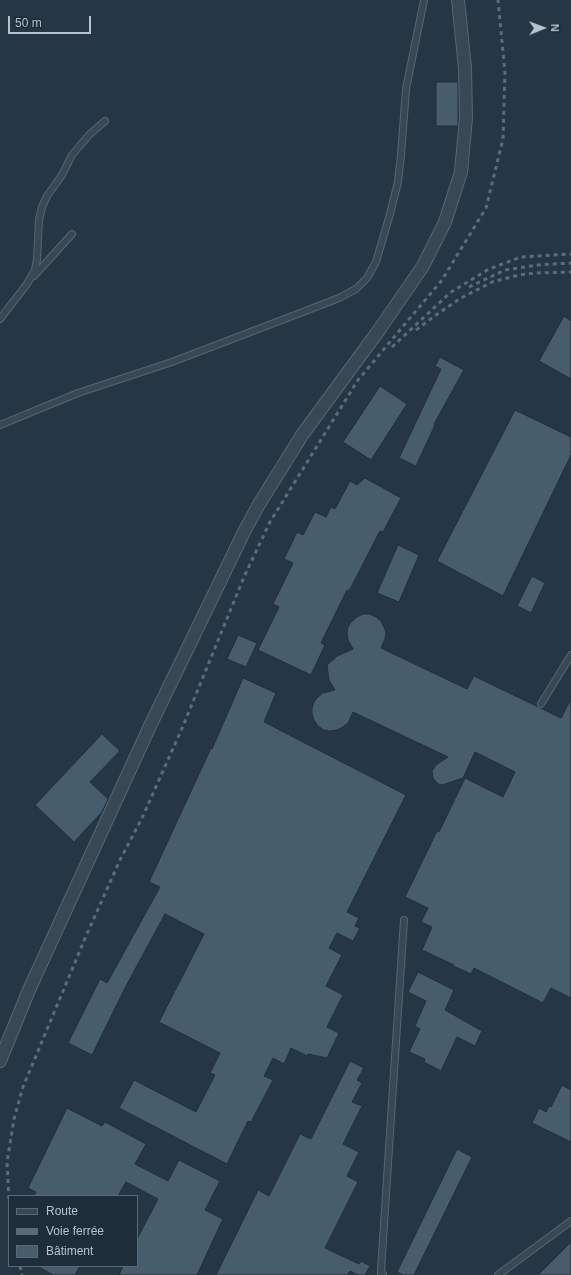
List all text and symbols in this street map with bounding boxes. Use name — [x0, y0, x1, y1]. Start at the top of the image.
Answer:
scale bar — [10, 8, 93, 34]
north arrow — [523, 8, 563, 48]
text: 50 m — [15, 16, 42, 30]
text: N — [549, 24, 561, 32]
legend — [8, 1195, 138, 1267]
text: Route — [46, 1204, 78, 1218]
text: Voie ferrée — [46, 1224, 104, 1238]
text: Bâtiment — [46, 1244, 93, 1258]

